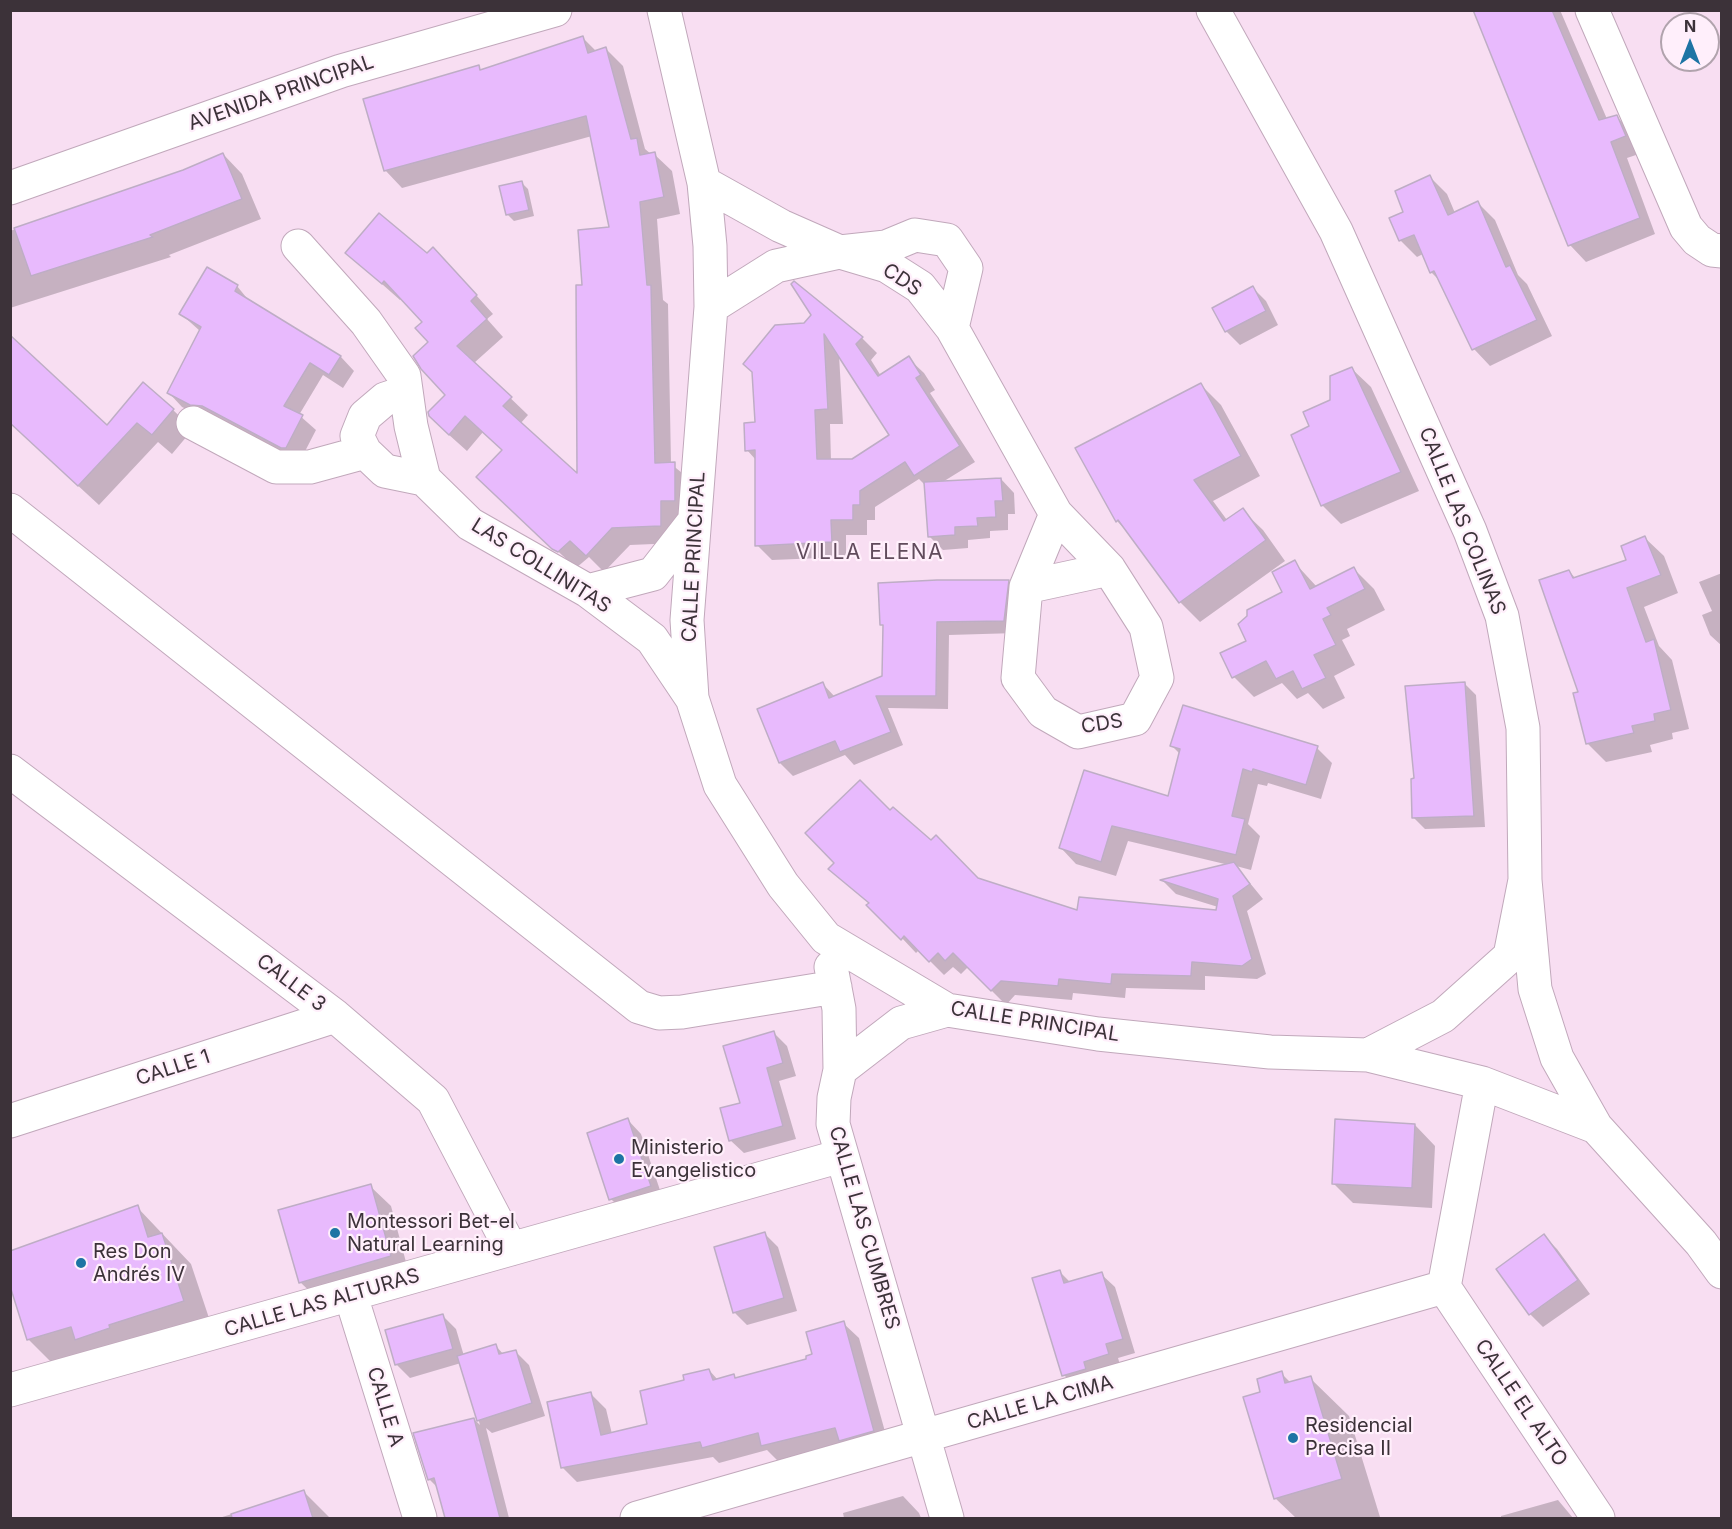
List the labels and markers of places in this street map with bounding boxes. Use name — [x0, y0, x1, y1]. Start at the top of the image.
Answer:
place label: Ministerio Evangelistico — [631, 1136, 756, 1183]
marker: Ministerio Evangelistico — [612, 1152, 626, 1166]
place label: Montessori Bet-el Natural Learning — [347, 1210, 515, 1257]
marker: Montessori Bet-el Natural Learning — [328, 1226, 342, 1240]
place label: Res Don Andrés IV — [93, 1240, 185, 1287]
marker: Res Don Andrés IV — [74, 1256, 88, 1270]
place label: Residencial Precisa II — [1305, 1414, 1413, 1461]
marker: Residencial Precisa II — [1286, 1431, 1300, 1445]

